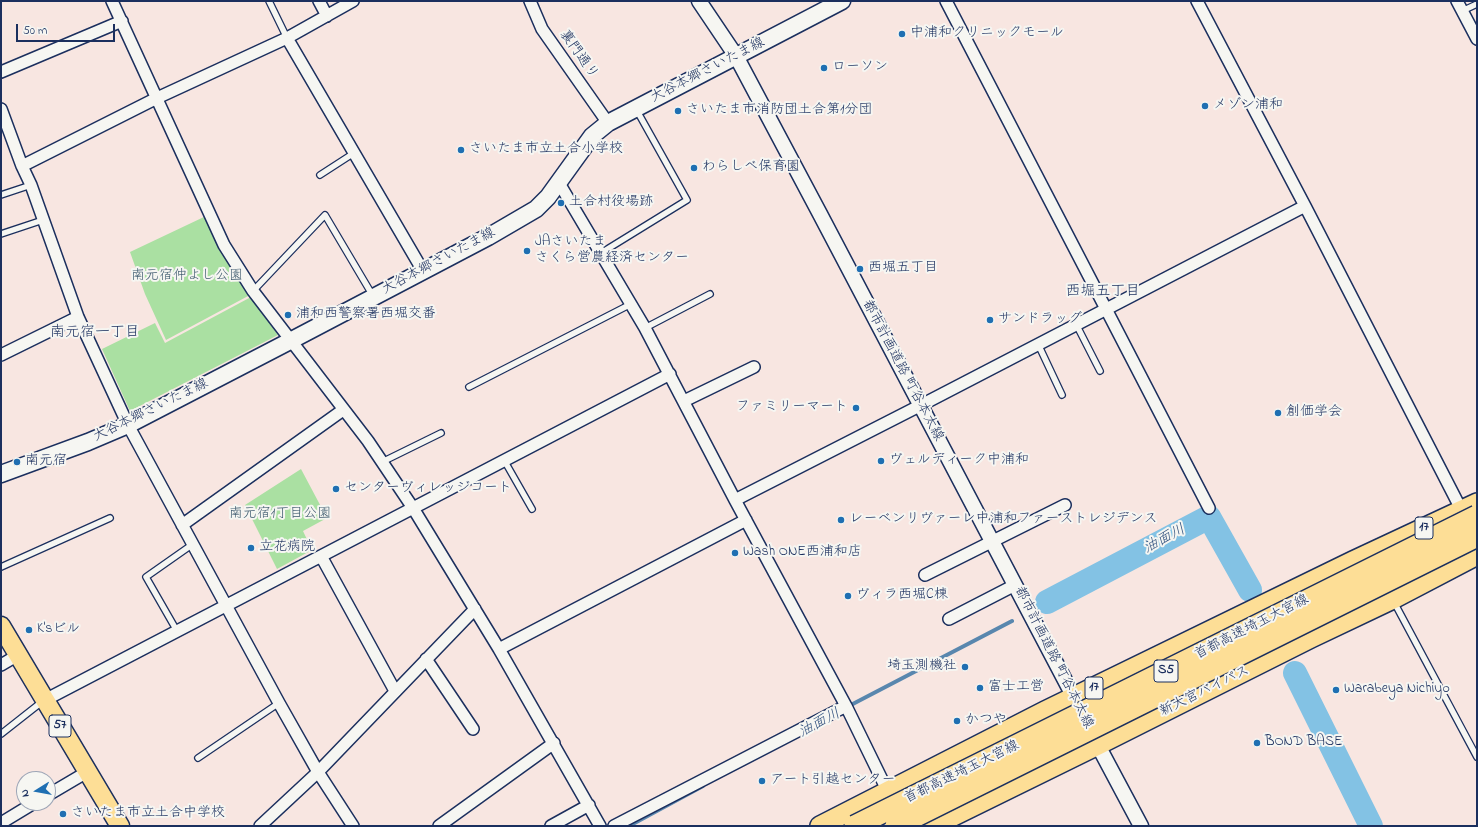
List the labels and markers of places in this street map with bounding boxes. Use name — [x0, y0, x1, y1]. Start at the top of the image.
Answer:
place label: 中浦和クリニックモール — [910, 26, 1064, 42]
marker: 中浦和クリニックモール — [897, 29, 907, 39]
place label: ローソン — [832, 60, 888, 76]
marker: ローソン — [819, 63, 829, 73]
place label: メゾン浦和 — [1213, 98, 1283, 114]
marker: メゾン浦和 — [1200, 101, 1210, 111]
place label: さいたま市消防団土合第1分団 — [686, 103, 872, 119]
marker: さいたま市消防団土合第1分団 — [673, 106, 683, 116]
place label: さいたま市立土合小学校 — [469, 142, 623, 158]
marker: さいたま市立土合小学校 — [456, 145, 466, 155]
place label: わらしべ保育園 — [702, 160, 800, 176]
marker: わらしべ保育園 — [689, 163, 699, 173]
place label: 土合村役場跡 — [569, 195, 653, 211]
marker: 土合村役場跡 — [556, 198, 566, 208]
place label: JAさいたま さくら営農経済センター — [535, 235, 689, 268]
marker: JAさいたま さくら営農経済センター — [522, 246, 532, 256]
place label: 西堀五丁目 — [868, 261, 938, 277]
marker: 西堀五丁目 — [855, 264, 865, 274]
place label: 浦和西警察署西堀交番 — [296, 307, 436, 323]
marker: 浦和西警察署西堀交番 — [283, 310, 293, 320]
place label: サンドラッグ — [998, 312, 1082, 328]
marker: サンドラッグ — [985, 315, 995, 325]
place label: ファミリーマート — [736, 400, 848, 416]
marker: ファミリーマート — [851, 403, 861, 413]
place label: 創価学会 — [1286, 405, 1342, 421]
marker: 創価学会 — [1273, 408, 1283, 418]
place label: ヴェルディーク中浦和 — [889, 453, 1029, 469]
place label: 南元宿 — [25, 454, 67, 470]
marker: ヴェルディーク中浦和 — [876, 456, 886, 466]
marker: 南元宿 — [12, 457, 22, 467]
place label: センターヴィレッジコート — [344, 481, 512, 497]
marker: センターヴィレッジコート — [331, 484, 341, 494]
place label: レーベンリヴァーレ中浦和ファーストレジデンス — [849, 512, 1158, 528]
marker: レーベンリヴァーレ中浦和ファーストレジデンス — [836, 515, 846, 525]
place label: 立花病院 — [259, 540, 315, 556]
marker: 立花病院 — [246, 543, 256, 553]
place label: Wash ONE西浦和店 — [743, 545, 862, 561]
marker: Wash ONE西浦和店 — [730, 548, 740, 558]
place label: ヴィラ西堀C棟 — [856, 588, 948, 604]
marker: ヴィラ西堀C棟 — [843, 591, 853, 601]
place label: K'sビル — [37, 622, 80, 638]
marker: K'sビル — [24, 625, 34, 635]
place label: 埼玉測機社 — [887, 659, 957, 675]
marker: 埼玉測機社 — [960, 662, 970, 672]
place label: 富士工営 — [988, 680, 1044, 696]
place label: Warabeya Nichiyo — [1344, 682, 1450, 698]
marker: 富士工営 — [975, 683, 985, 693]
marker: Warabeya Nichiyo — [1331, 685, 1341, 695]
place label: かつや — [965, 713, 1007, 729]
marker: かつや — [952, 716, 962, 726]
place label: BOND BASE — [1265, 735, 1342, 751]
marker: BOND BASE — [1252, 738, 1262, 748]
place label: アート引越センター — [770, 773, 895, 789]
marker: アート引越センター — [757, 776, 767, 786]
place label: さいたま市立土合中学校 — [71, 806, 225, 822]
marker: さいたま市立土合中学校 — [58, 809, 68, 819]

